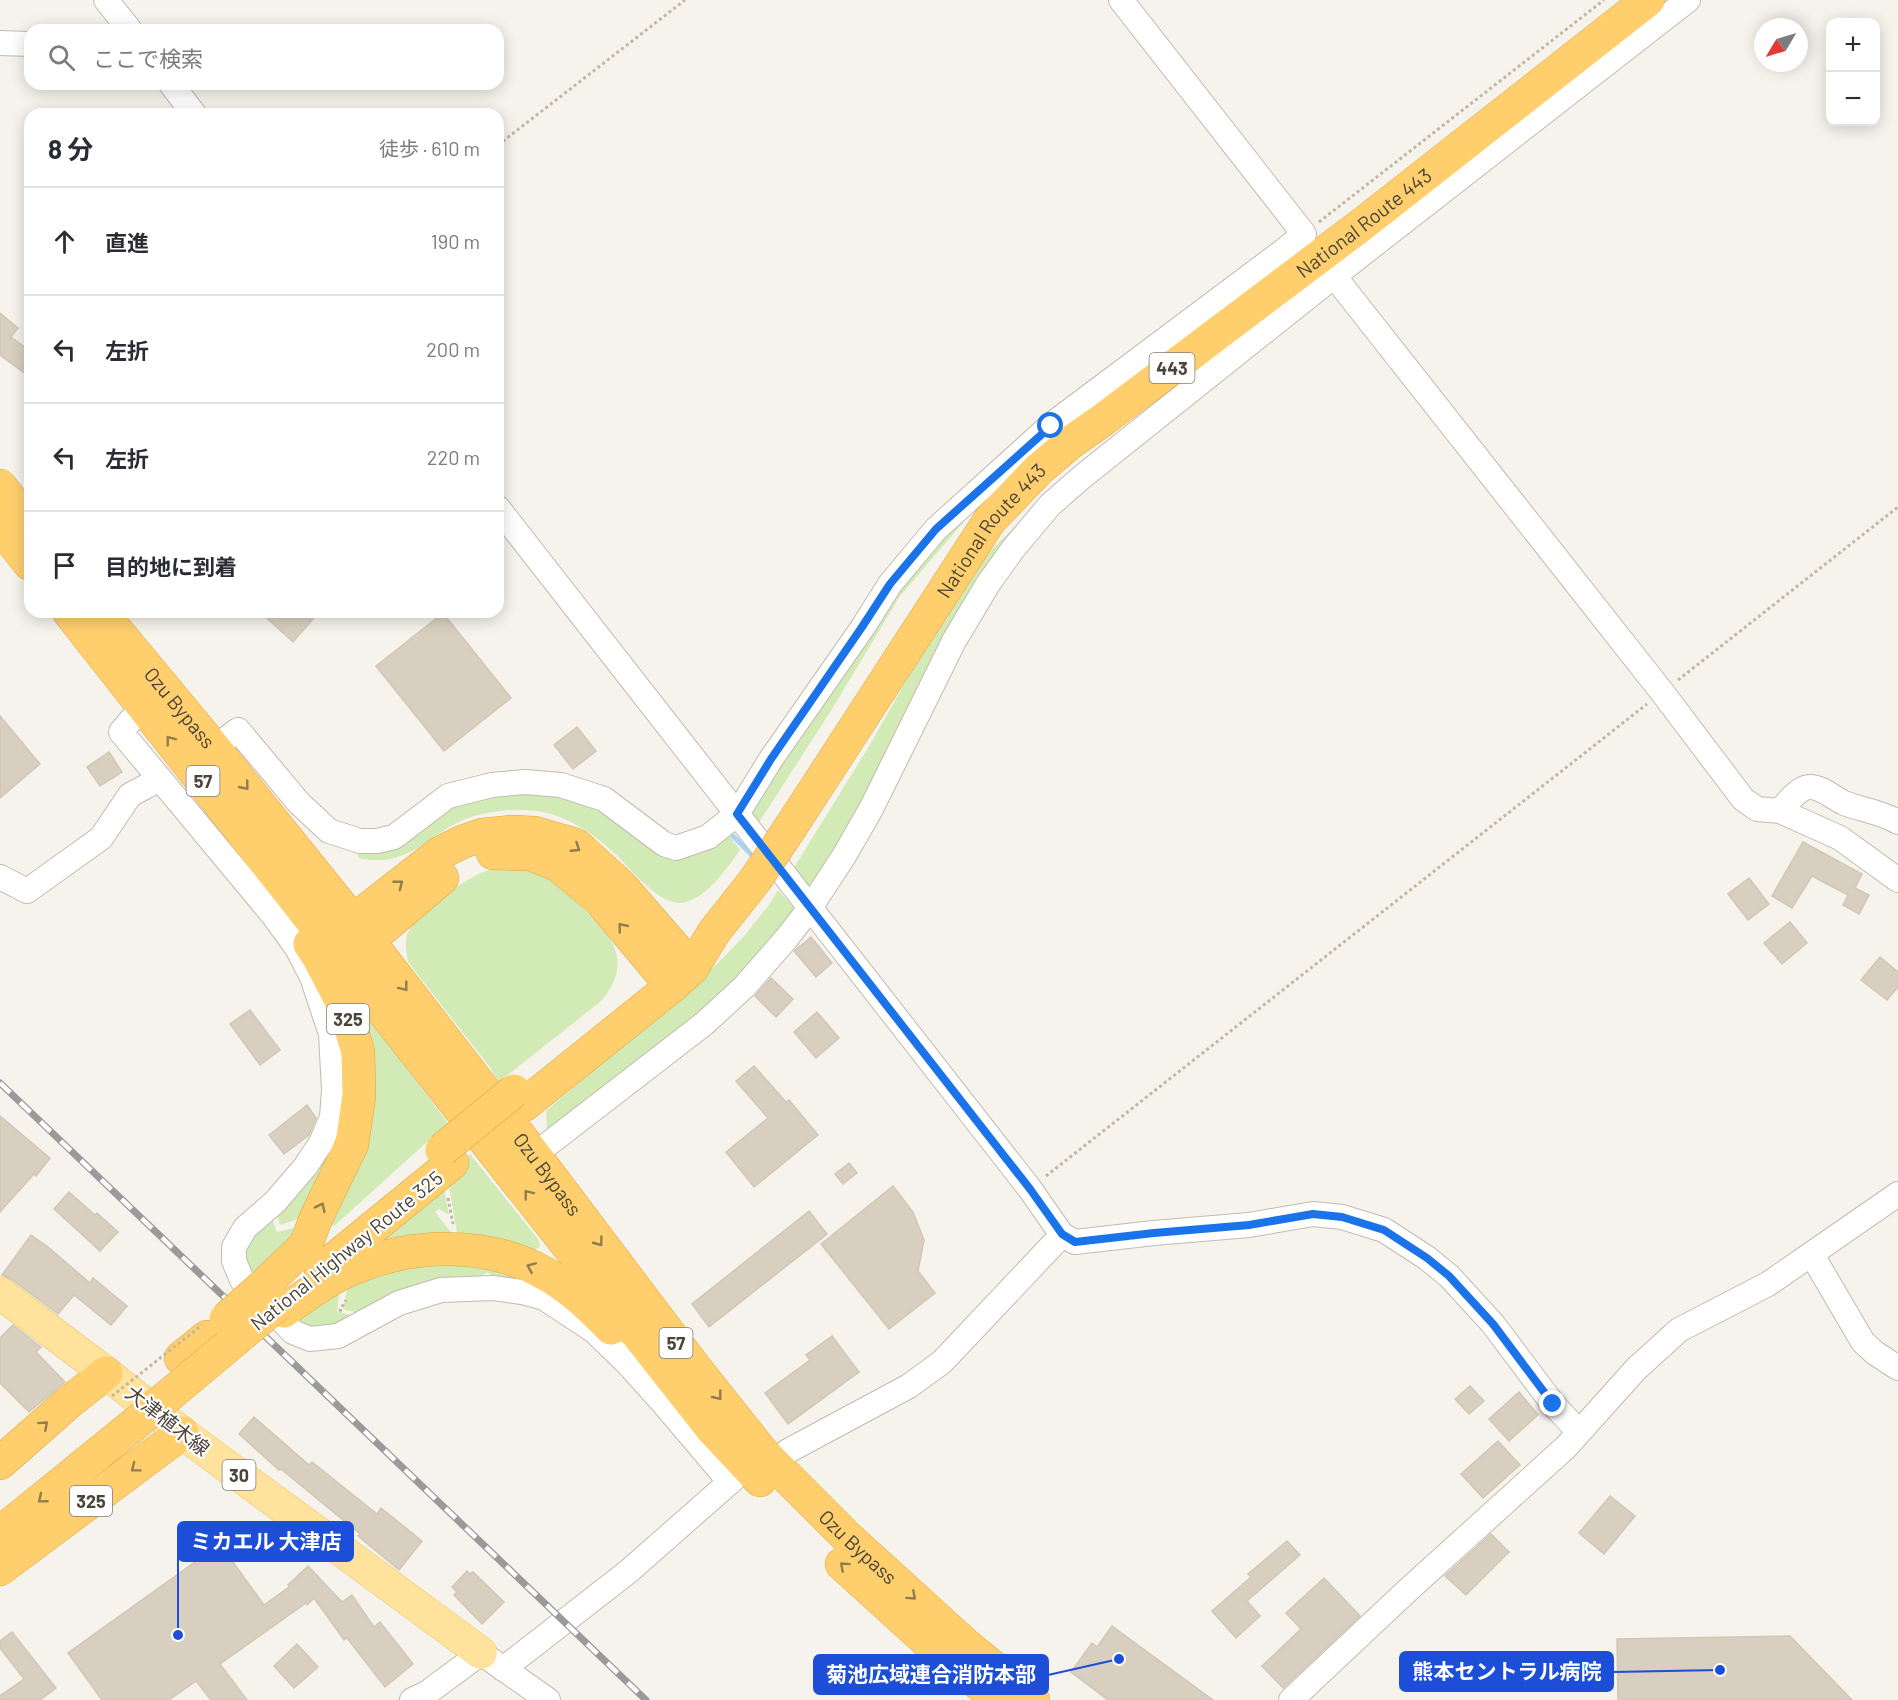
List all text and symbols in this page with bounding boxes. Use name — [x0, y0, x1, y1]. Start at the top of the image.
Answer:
north arrow — [1754, 18, 1808, 72]
map controls — [1826, 18, 1880, 126]
button: + — [1826, 18, 1880, 72]
search box — [24, 24, 504, 90]
icon: search — [45, 41, 78, 74]
text: ここで検索 — [93, 45, 203, 71]
button: − — [1826, 72, 1880, 126]
text: 8 分 — [48, 133, 93, 164]
text: 徒歩 · 610 m — [379, 136, 480, 160]
street label: National Route 443 — [1291, 163, 1436, 282]
icon: ahead — [48, 225, 81, 258]
text: 直進 — [105, 229, 149, 255]
text: 190 m — [431, 229, 480, 253]
icon: left — [48, 333, 81, 366]
text: 左折 — [105, 337, 149, 363]
text: 200 m — [426, 337, 480, 361]
road number: 443 — [1150, 353, 1194, 383]
route start — [1037, 412, 1063, 438]
icon: left — [48, 441, 81, 474]
text: 左折 — [105, 445, 149, 471]
text: 220 m — [427, 445, 480, 469]
street label: National Route 443 — [931, 458, 1050, 602]
icon: arrive — [48, 549, 81, 582]
text: 目的地に到着 — [105, 553, 237, 579]
street label: Ozu Bypass — [140, 662, 221, 753]
one-way arrow — [167, 735, 178, 746]
road number: 57 — [186, 766, 220, 796]
one-way arrow — [238, 780, 249, 791]
one-way arrow — [570, 840, 580, 852]
one-way arrow — [392, 881, 403, 892]
one-way arrow — [618, 922, 629, 933]
one-way arrow — [397, 980, 408, 991]
road number: 325 — [327, 1004, 369, 1034]
street label: Ozu Bypass — [509, 1127, 587, 1220]
street label: National Highway Route 325 — [245, 1165, 447, 1335]
one-way arrow — [524, 1190, 535, 1201]
one-way arrow — [314, 1203, 326, 1214]
one-way arrow — [592, 1235, 603, 1246]
one-way arrow — [526, 1262, 537, 1274]
road number: 57 — [660, 1328, 692, 1358]
street label: 大津植木線 — [121, 1380, 215, 1460]
one-way arrow — [710, 1390, 721, 1401]
route end — [1539, 1390, 1565, 1416]
one-way arrow — [37, 1421, 48, 1432]
one-way arrow — [131, 1460, 142, 1471]
road number: 30 — [222, 1460, 256, 1490]
road number: 325 — [70, 1486, 112, 1516]
one-way arrow — [38, 1492, 49, 1503]
street label: Ozu Bypass — [814, 1504, 902, 1589]
callout: ミカエル 大津店 — [178, 1522, 353, 1561]
text: ミカエル 大津店 — [190, 1528, 342, 1553]
one-way arrow — [841, 1562, 851, 1573]
one-way arrow — [905, 1589, 916, 1600]
callout: 熊本セントラル病院 — [1400, 1652, 1613, 1691]
callout: 菊池広域連合消防本部 — [814, 1655, 1048, 1694]
text: 熊本セントラル病院 — [1413, 1658, 1602, 1683]
text: 菊池広域連合消防本部 — [826, 1661, 1036, 1686]

